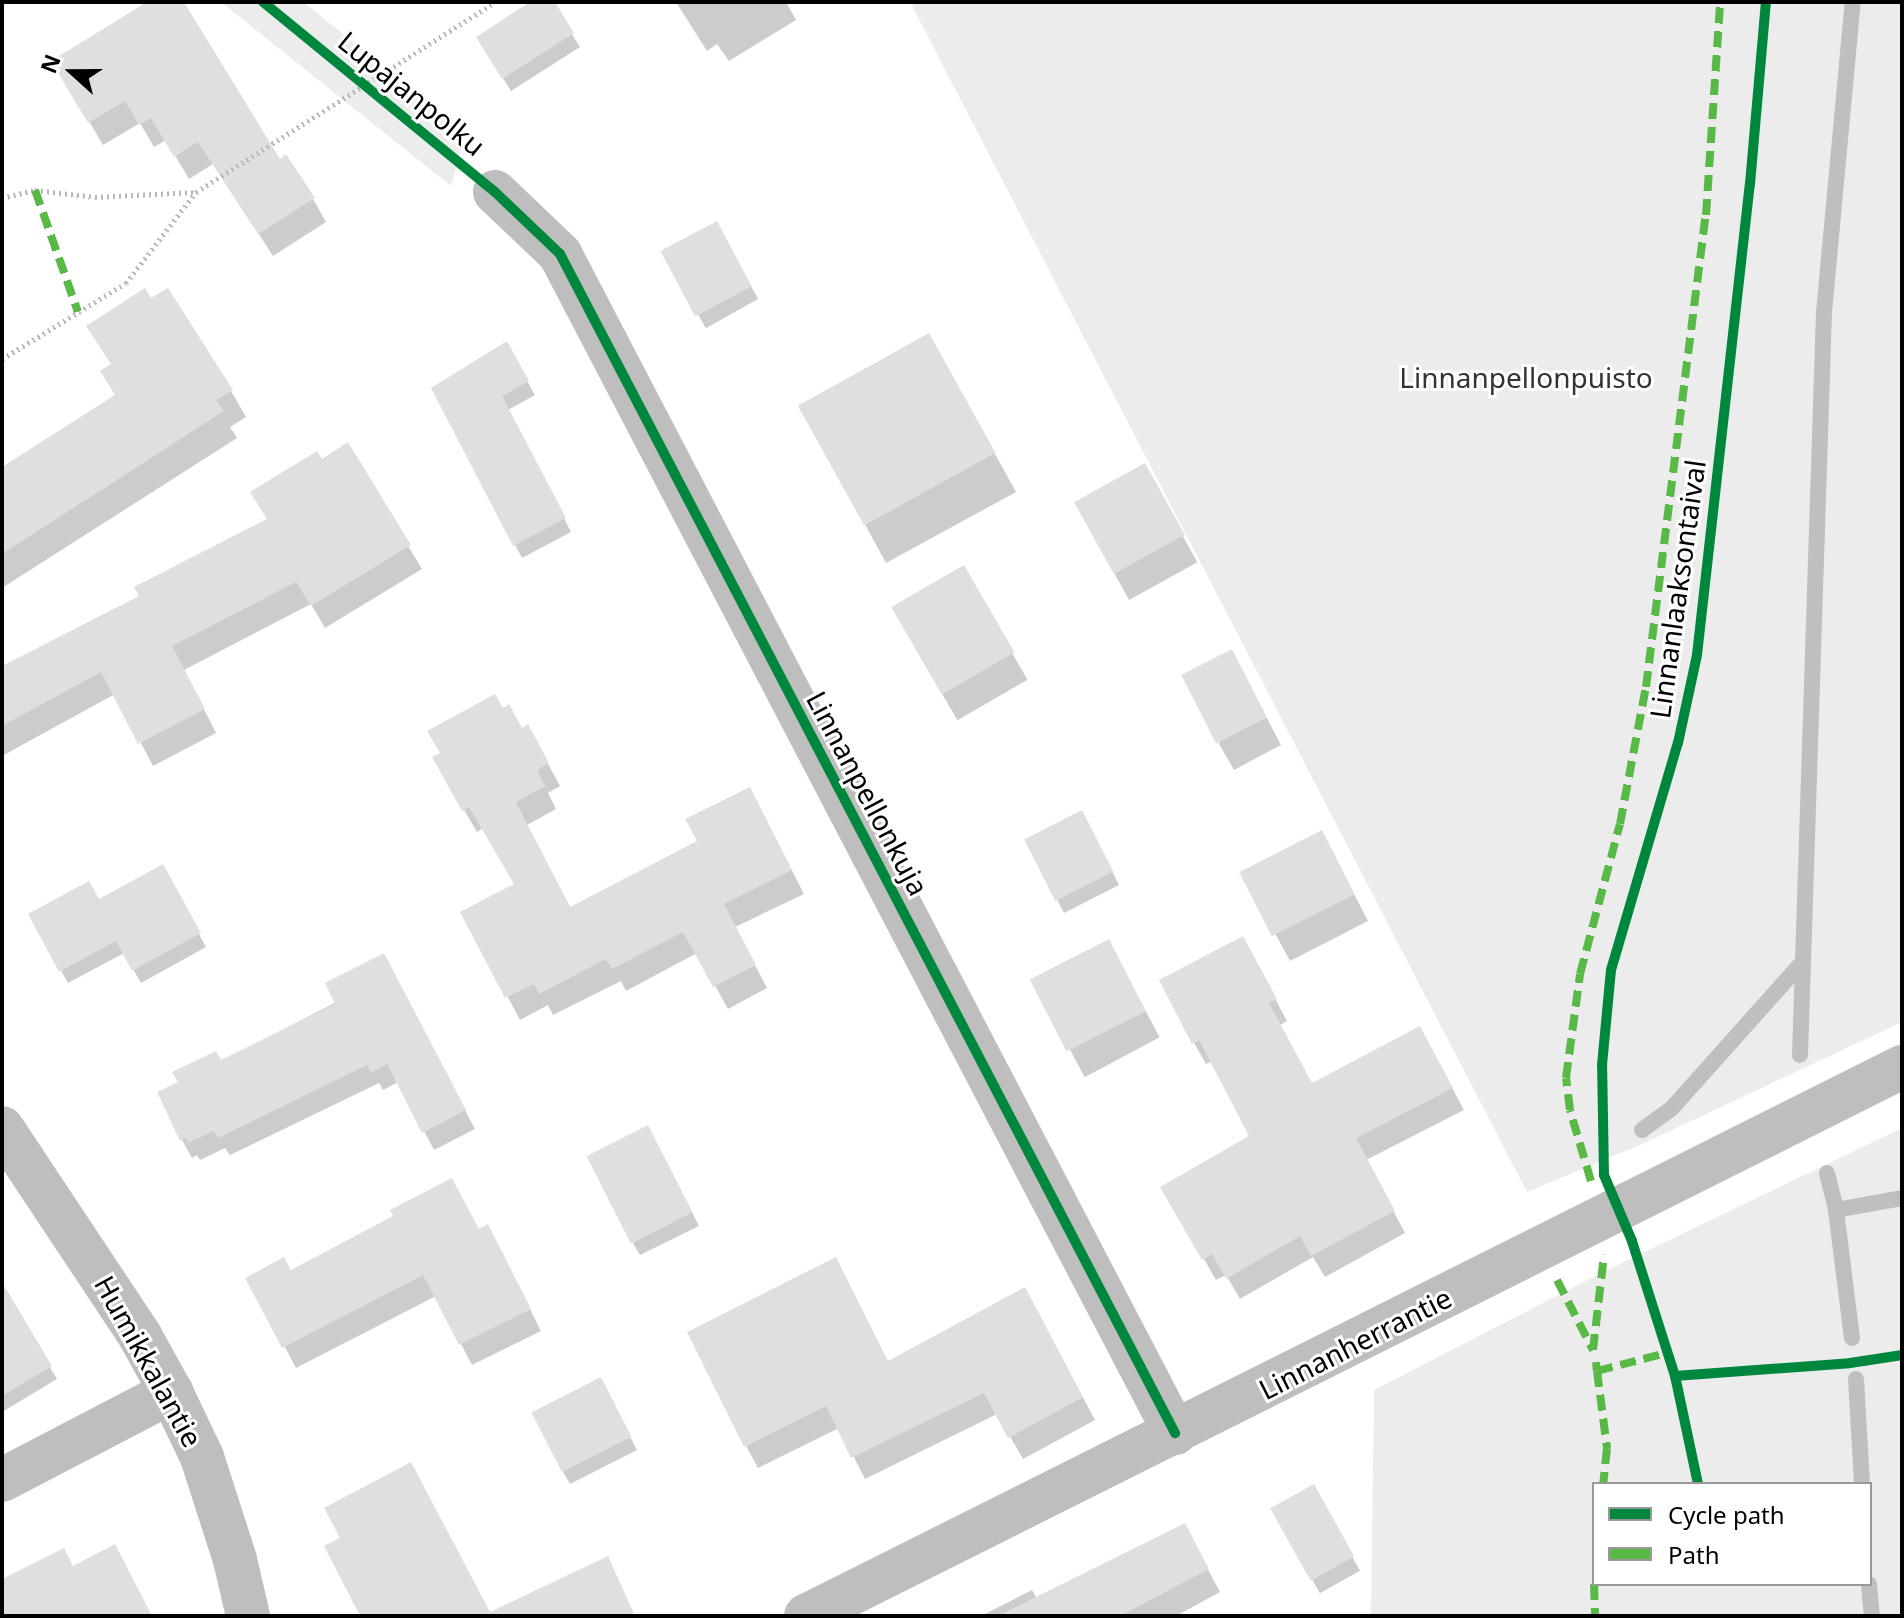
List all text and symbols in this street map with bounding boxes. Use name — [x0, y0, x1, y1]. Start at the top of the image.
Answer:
street label: Lupajanpolku — [332, 24, 492, 162]
north arrow — [32, 32, 112, 112]
text: N — [32, 50, 67, 77]
park label: Linnanpellonpuisto — [1399, 360, 1653, 394]
street label: Linnanlaaksontaival — [1642, 457, 1712, 721]
street label: Linnanpellonkuja — [800, 685, 936, 901]
street label: Humikkalantie — [88, 1270, 210, 1452]
street label: Linnanherrantie — [1253, 1280, 1457, 1406]
legend — [1592, 1482, 1872, 1586]
text: Cycle path — [1668, 1498, 1785, 1531]
text: Path — [1668, 1538, 1719, 1571]

